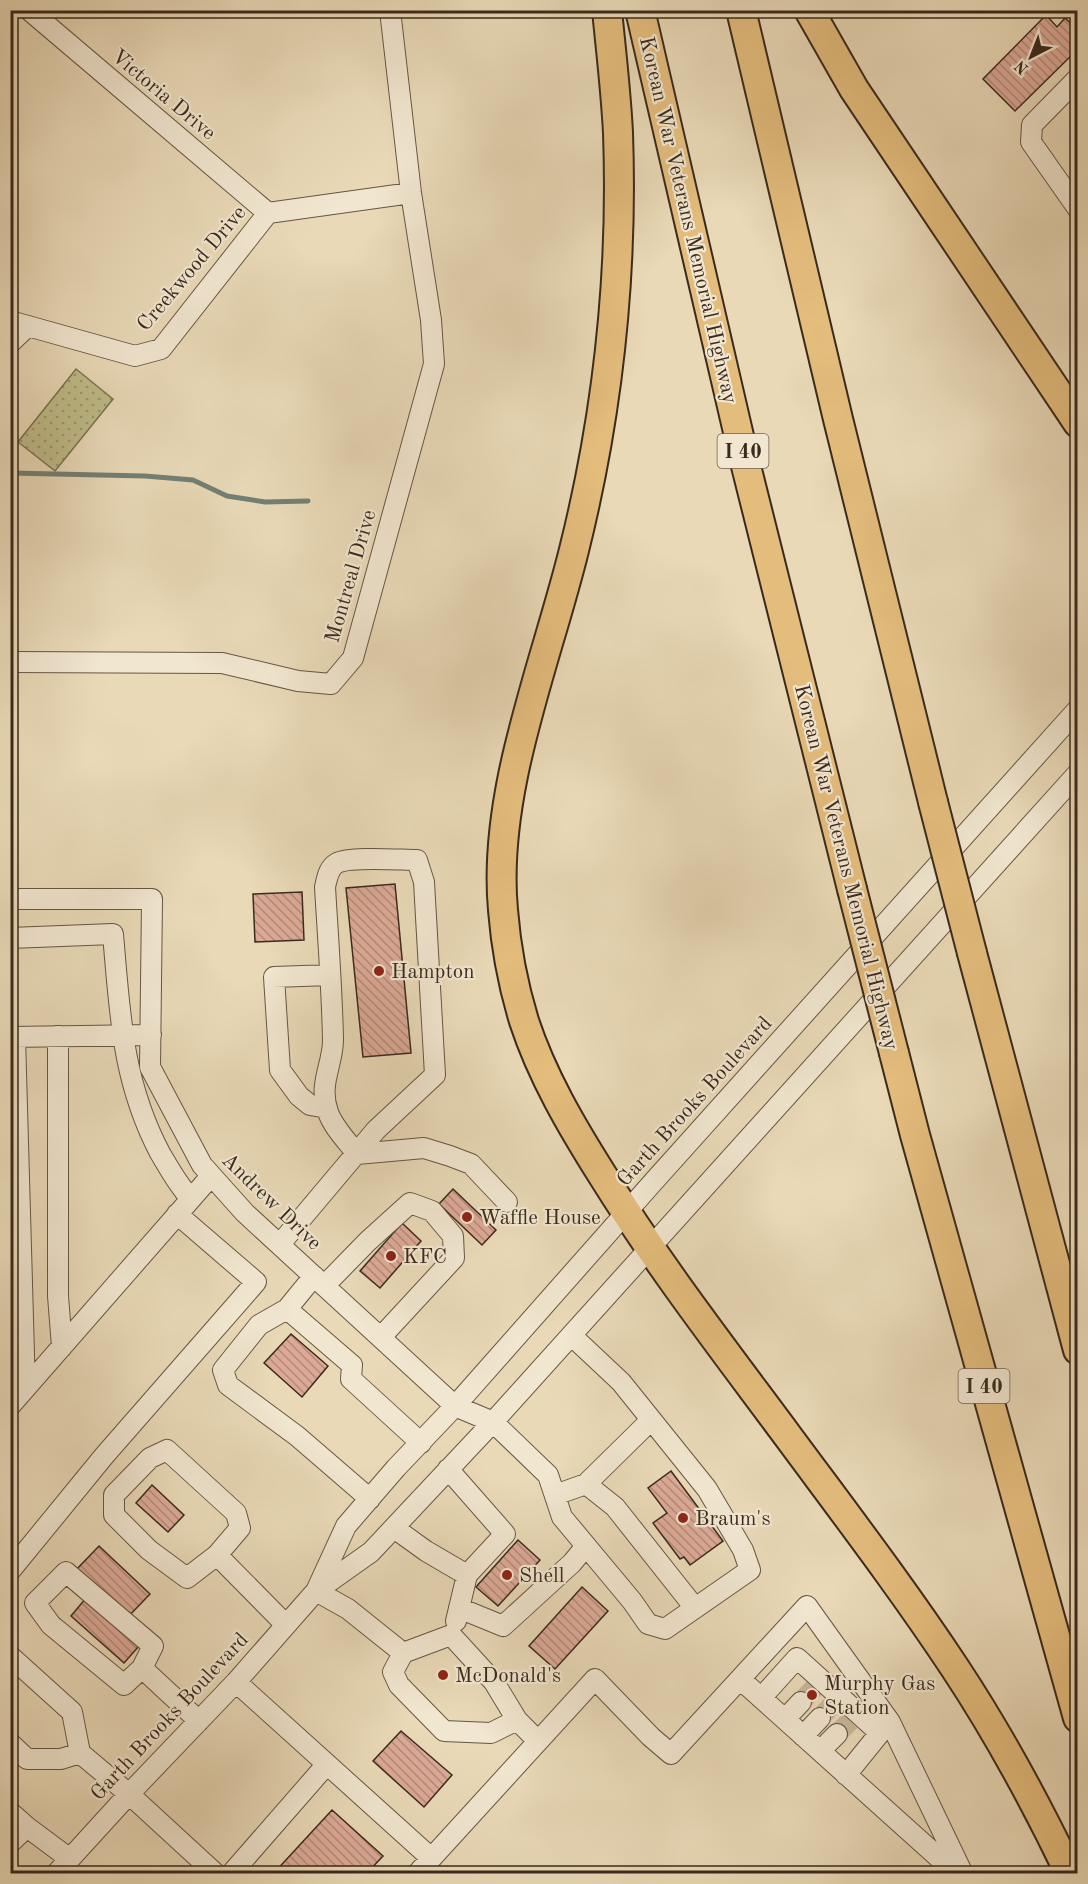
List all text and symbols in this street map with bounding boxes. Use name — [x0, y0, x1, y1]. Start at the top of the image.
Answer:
north arrow — [1001, 27, 1061, 87]
street label: Korean War Veterans Memorial Highway — [635, 35, 740, 406]
street label: Victoria Drive — [107, 46, 219, 145]
text: N — [1012, 56, 1032, 77]
street label: Creekwood Drive — [134, 202, 250, 336]
road number: I 40 — [718, 434, 768, 468]
street label: Montreal Drive — [322, 508, 380, 645]
street label: Korean War Veterans Memorial Highway — [790, 682, 901, 1052]
place label: Hampton — [391, 962, 475, 983]
marker: Hampton — [372, 964, 386, 978]
street label: Garth Brooks Boulevard — [614, 1013, 777, 1191]
street label: Andrew Drive — [217, 1150, 325, 1255]
place label: Waffle House — [479, 1208, 601, 1229]
marker: Waffle House — [460, 1210, 474, 1224]
place label: KFC — [403, 1247, 447, 1268]
marker: KFC — [384, 1249, 398, 1263]
road number: I 40 — [958, 1369, 1010, 1403]
place label: Braum's — [695, 1509, 771, 1530]
marker: Braum's — [676, 1511, 690, 1525]
place label: Shell — [519, 1566, 565, 1587]
marker: Shell — [500, 1568, 514, 1582]
street label: Garth Brooks Boulevard — [87, 1629, 253, 1805]
place label: McDonald's — [455, 1666, 561, 1687]
marker: McDonald's — [436, 1668, 450, 1682]
place label: Murphy Gas Station — [824, 1674, 935, 1719]
marker: Murphy Gas Station — [805, 1688, 819, 1702]

